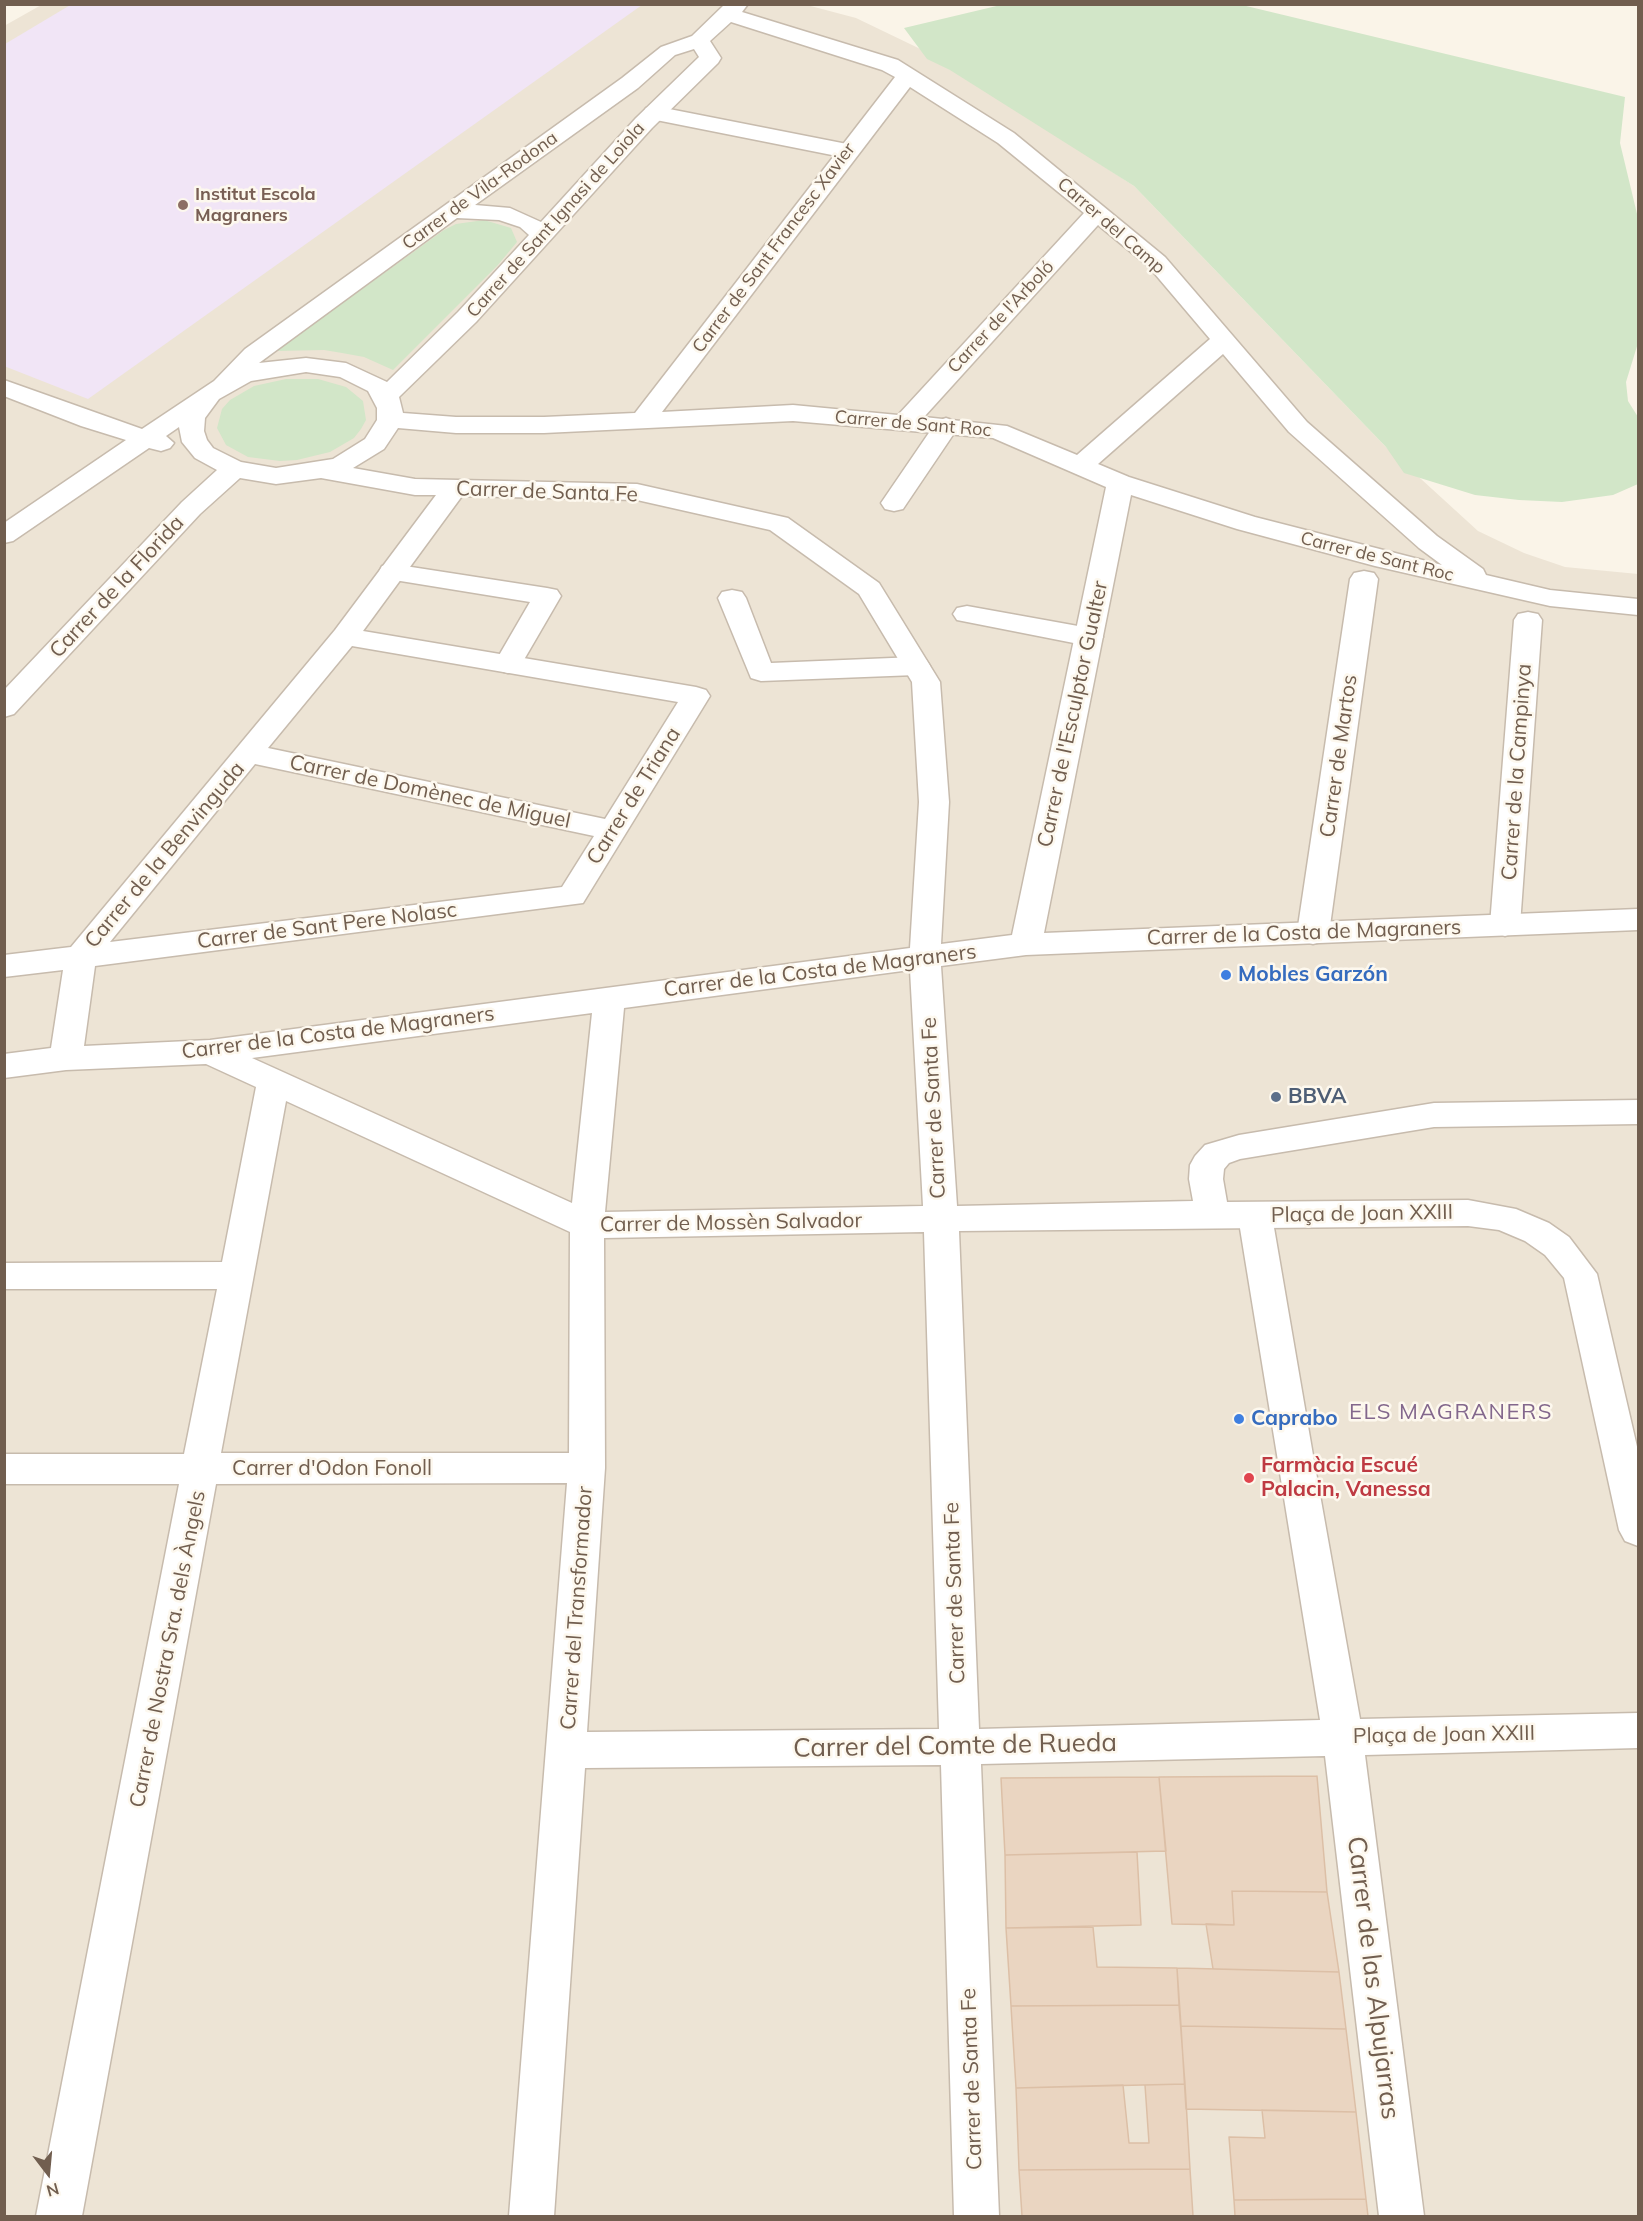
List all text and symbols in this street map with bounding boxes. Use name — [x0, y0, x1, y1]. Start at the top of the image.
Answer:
street label: Carrer de Sant Ignasi de Loiola — [463, 118, 649, 322]
street label: Carrer de Vila-Rodona — [398, 127, 562, 255]
street label: Carrer de Sant Francesc Xavier — [688, 139, 860, 357]
street label: Carrer del Camp — [1053, 173, 1169, 279]
place label: Institut Escola Magraners — [195, 184, 316, 226]
marker: Institut Escola Magraners — [176, 198, 190, 212]
street label: Carrer de l'Arboló — [943, 256, 1059, 378]
street label: Carrer de Sant Roc — [834, 406, 992, 442]
street label: Carrer de Santa Fe — [456, 476, 638, 508]
street label: Carrer de la Florida — [45, 511, 189, 663]
street label: Carrer de Sant Roc — [1298, 528, 1456, 586]
street label: Carrer de l'Esculptor Gualter — [1032, 578, 1114, 850]
street label: Carrer de la Campinya — [1497, 663, 1537, 881]
street label: Carrer de Martos — [1315, 673, 1363, 839]
street label: Carrer de Triana — [582, 723, 686, 869]
street label: Carrer de Domènec de Miguel — [287, 750, 573, 834]
street label: Carrer de la Benvinguda — [80, 757, 250, 953]
street label: Carrer de Sant Pere Nolasc — [196, 898, 458, 954]
street label: Carrer de la Costa de Magraners — [1146, 915, 1462, 951]
street label: Carrer de la Costa de Magraners — [662, 939, 978, 1003]
place label: Mobles Garzón — [1238, 962, 1388, 988]
marker: Mobles Garzón — [1219, 968, 1233, 982]
street label: Carrer de la Costa de Magraners — [180, 1001, 496, 1065]
street label: Carrer de Santa Fe — [917, 1016, 951, 1200]
place label: BBVA — [1288, 1084, 1346, 1110]
marker: BBVA — [1269, 1090, 1283, 1104]
street label: Plaça de Joan XXIII — [1271, 1200, 1453, 1228]
street label: Carrer de Mossèn Salvador — [600, 1208, 862, 1238]
district label: ELS MAGRANERS — [1349, 1399, 1553, 1425]
place label: Caprabo — [1251, 1406, 1338, 1432]
marker: Caprabo — [1232, 1412, 1246, 1426]
place label: Farmàcia Escué Palacin, Vanessa — [1261, 1453, 1431, 1503]
street label: Carrer d'Odon Fonoll — [232, 1456, 432, 1482]
marker: Farmàcia Escué Palacin, Vanessa — [1242, 1471, 1256, 1485]
street label: Carrer del Transformador — [556, 1485, 598, 1731]
street label: Carrer de Nostra Sra. dels Àngels — [125, 1488, 211, 1810]
street label: Carrer de Santa Fe — [939, 1502, 971, 1684]
street label: Plaça de Joan XXIII — [1353, 1721, 1535, 1749]
street label: Carrer del Comte de Rueda — [793, 1728, 1117, 1764]
street label: Carrer de las Alpujarras — [1340, 1835, 1406, 2121]
street label: Carrer de Santa Fe — [956, 1988, 988, 2170]
north arrow — [18, 2143, 78, 2203]
text: N — [44, 2179, 62, 2202]

